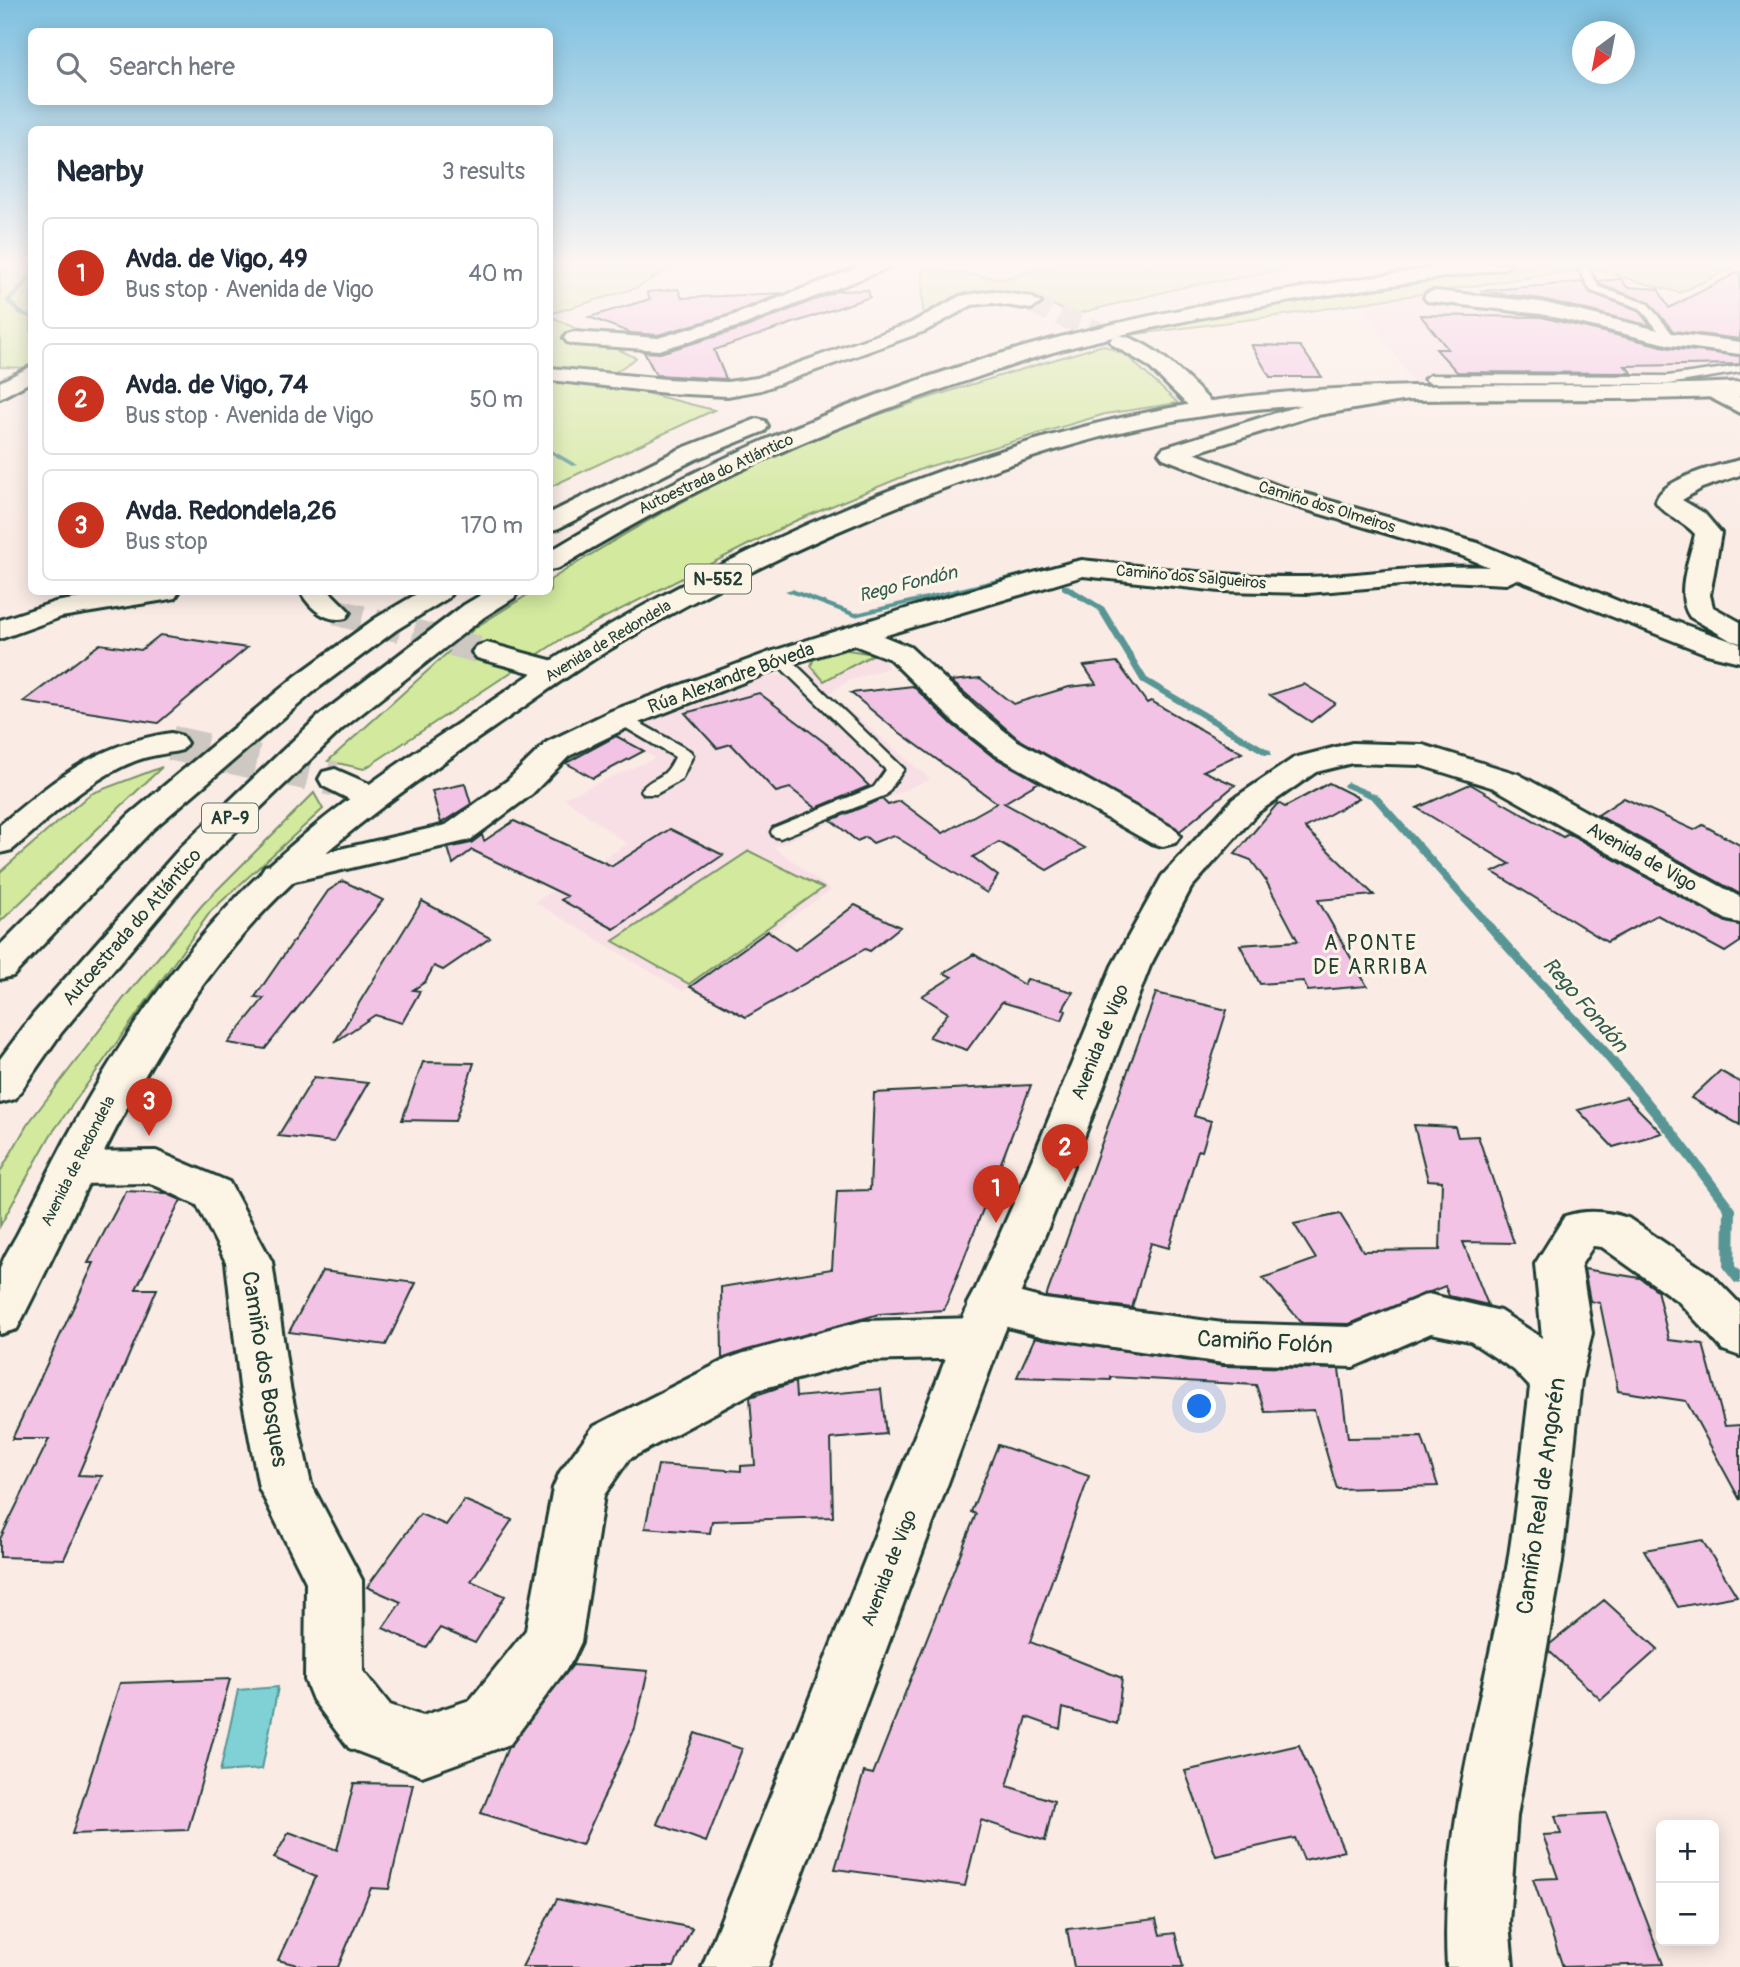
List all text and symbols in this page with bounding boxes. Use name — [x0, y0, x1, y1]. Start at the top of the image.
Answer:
north arrow — [1572, 21, 1635, 84]
search box — [28, 28, 553, 105]
icon: search — [52, 48, 90, 86]
text: Search here — [108, 51, 235, 83]
text: Nearby — [56, 153, 143, 190]
text: 3 results — [442, 157, 525, 186]
text: Avda. de Vigo, 49 — [125, 243, 308, 275]
text: 1 — [77, 259, 86, 288]
text: 40 m — [469, 259, 523, 288]
text: Bus stop · Avenida de Vigo — [125, 275, 374, 304]
text: Avda. de Vigo, 74 — [125, 369, 308, 401]
text: 2 — [75, 385, 87, 414]
text: 50 m — [469, 385, 523, 414]
text: Bus stop · Avenida de Vigo — [125, 401, 374, 430]
street label: Autoestrada do Atlántico — [635, 429, 797, 519]
street label: Camiño dos Olmeiros — [1256, 477, 1398, 537]
text: Avda. Redondela,26 — [125, 495, 337, 527]
text: 3 — [75, 511, 87, 540]
text: 170 m — [461, 511, 523, 540]
text: Bus stop — [125, 527, 208, 556]
street label: Camiño dos Salgueiros — [1115, 560, 1267, 594]
water label: Rego Fondón — [857, 561, 960, 607]
road number: N-552 — [685, 564, 751, 594]
street label: Avenida de Redondela — [541, 595, 675, 687]
street label: Rúa Alexandre Bóveda — [645, 637, 817, 719]
road number: AP-9 — [202, 804, 258, 832]
street label: Avenida de Vigo — [1583, 817, 1701, 897]
street label: Autoestrada do Atlántico — [57, 843, 207, 1011]
district label: A PONTE DE ARRIBA — [1313, 930, 1429, 981]
water label: Rego Fondón — [1536, 952, 1634, 1059]
street label: Avenida de Vigo — [1066, 981, 1134, 1103]
pin: 3 — [126, 1078, 172, 1136]
street label: Avenida de Redondela — [37, 1093, 119, 1229]
pin: 2 — [1042, 1124, 1088, 1182]
pin: 1 — [973, 1165, 1019, 1223]
street label: Camiño dos Bosques — [235, 1269, 295, 1469]
street label: Camiño Folón — [1196, 1324, 1334, 1360]
street label: Camiño Real de Angorén — [1510, 1376, 1572, 1616]
your location — [1182, 1389, 1216, 1423]
street label: Avenida de Vigo — [856, 1506, 922, 1630]
map controls — [1656, 1820, 1719, 1946]
button: + — [1656, 1820, 1719, 1883]
button: − — [1656, 1883, 1719, 1946]

